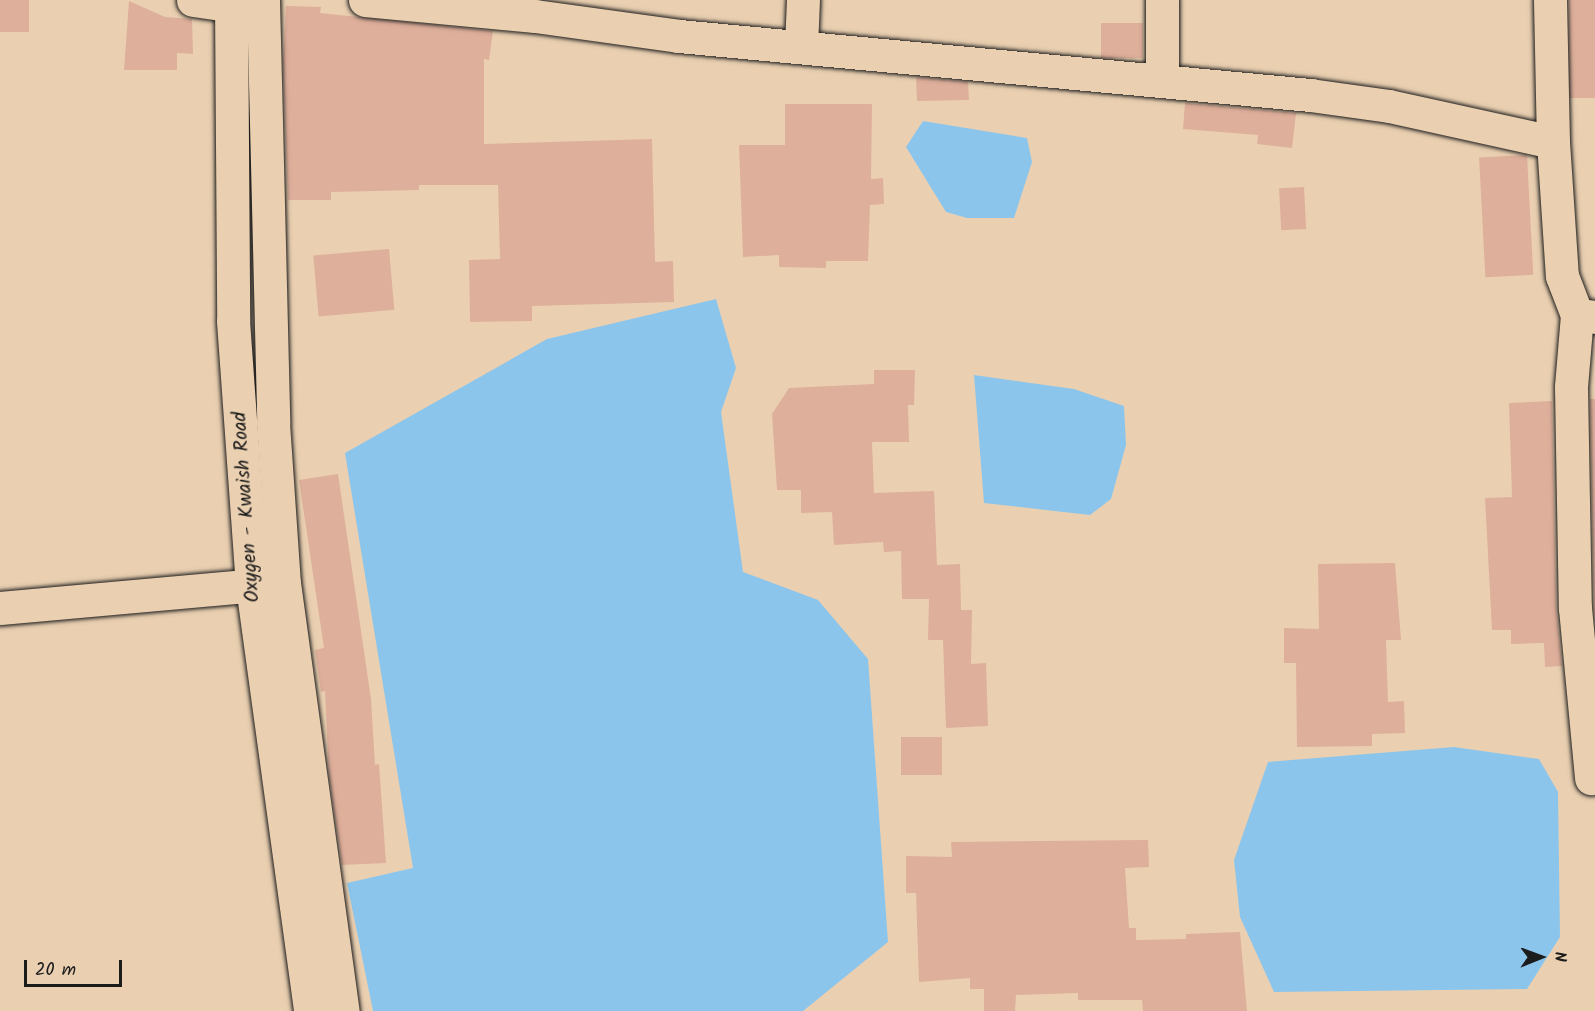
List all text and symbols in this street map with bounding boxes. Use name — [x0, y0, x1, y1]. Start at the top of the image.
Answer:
street label: Oxygen - Kwaish Road — [228, 411, 266, 603]
north arrow — [1511, 927, 1571, 987]
scale bar — [27, 948, 124, 986]
text: N — [1547, 951, 1572, 962]
text: 20 m — [35, 956, 76, 985]

